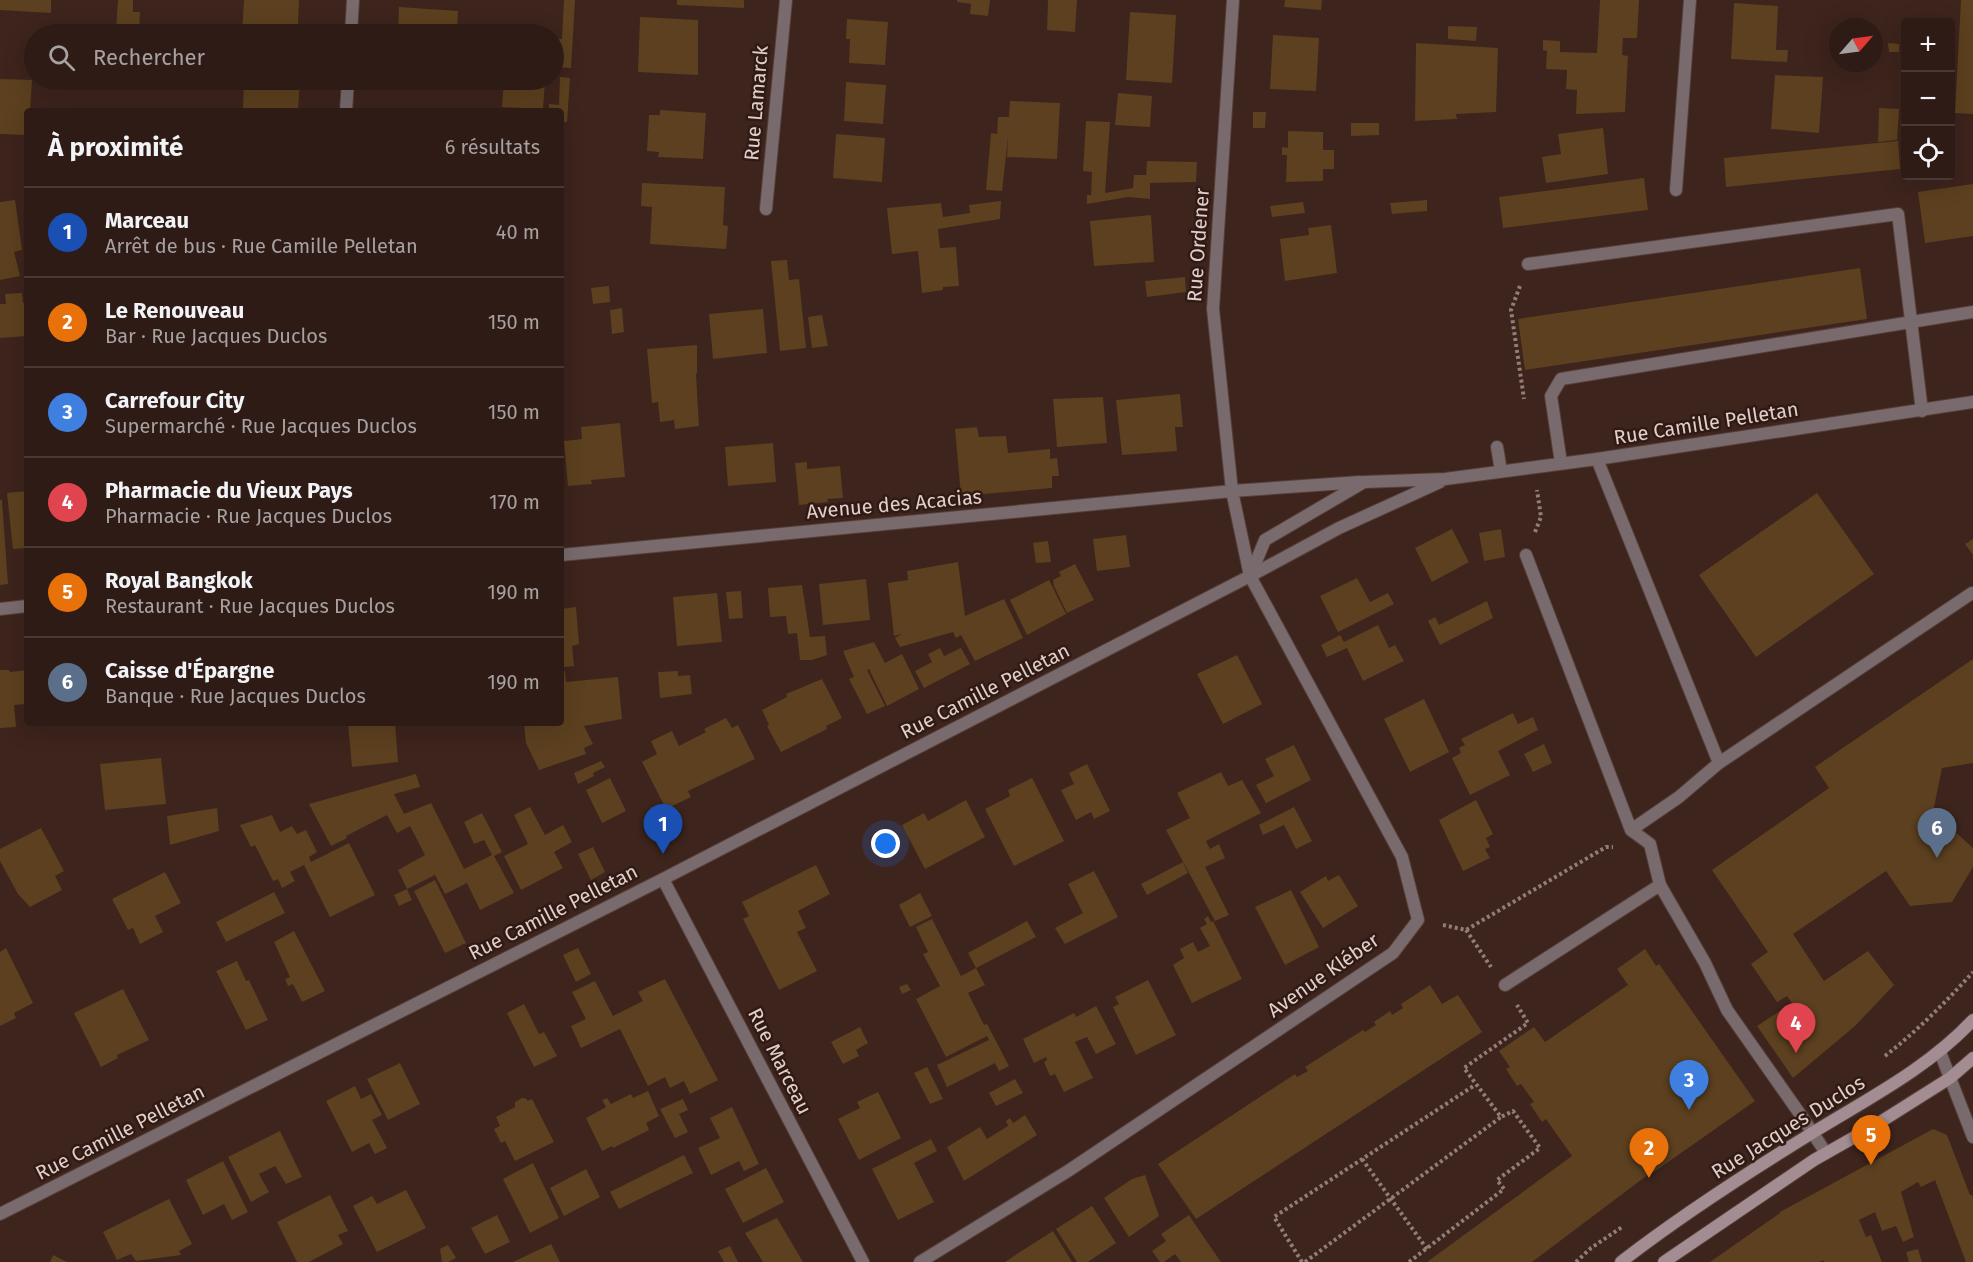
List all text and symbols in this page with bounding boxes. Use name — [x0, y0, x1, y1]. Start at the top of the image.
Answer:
north arrow — [1829, 18, 1883, 72]
map controls — [1901, 18, 1955, 180]
button: + — [1901, 18, 1955, 72]
search box — [24, 24, 564, 90]
icon: search — [45, 41, 78, 74]
text: Rechercher — [93, 44, 205, 71]
street label: Rue Lamarck — [739, 44, 773, 162]
button: − — [1901, 72, 1955, 126]
button: locate — [1901, 126, 1955, 180]
text: À proximité — [48, 132, 183, 163]
text: 6 résultats — [445, 135, 540, 159]
street label: Rue Ordener — [1182, 187, 1214, 303]
text: Marceau — [105, 207, 189, 234]
text: 1 — [63, 220, 72, 244]
text: 40 m — [496, 220, 540, 244]
text: Arrêt de bus · Rue Camille Pelletan — [105, 234, 418, 258]
text: Le Renouveau — [105, 297, 244, 324]
text: 2 — [62, 310, 73, 334]
text: 150 m — [488, 310, 540, 334]
text: Bar · Rue Jacques Duclos — [105, 324, 327, 348]
text: Carrefour City — [105, 387, 244, 414]
street label: Rue Camille Pelletan — [1612, 397, 1800, 449]
text: 3 — [62, 400, 73, 424]
text: 150 m — [488, 400, 540, 424]
text: Supermarché · Rue Jacques Duclos — [105, 414, 417, 438]
text: Pharmacie du Vieux Pays — [105, 477, 353, 504]
street label: Avenue des Acacias — [805, 484, 983, 524]
text: 4 — [62, 490, 73, 514]
text: 170 m — [489, 490, 540, 514]
text: Pharmacie · Rue Jacques Duclos — [105, 504, 392, 528]
text: Royal Bangkok — [105, 567, 253, 594]
text: 5 — [62, 580, 73, 604]
text: 190 m — [487, 580, 540, 604]
text: Restaurant · Rue Jacques Duclos — [105, 594, 395, 618]
street label: Rue Camille Pelletan — [896, 638, 1074, 744]
text: Caisse d'Épargne — [105, 657, 274, 684]
text: 6 — [62, 670, 73, 694]
text: 190 m — [487, 670, 540, 694]
text: Banque · Rue Jacques Duclos — [105, 684, 366, 708]
pin: 1 — [644, 804, 682, 854]
pin: 6 — [1918, 808, 1956, 858]
your location — [871, 829, 900, 858]
street label: Rue Camille Pelletan — [464, 859, 642, 965]
street label: Avenue Kléber — [1263, 928, 1384, 1022]
street label: Rue Marceau — [743, 1004, 817, 1118]
pin: 4 — [1776, 1004, 1816, 1053]
pin: 3 — [1670, 1060, 1708, 1110]
street label: Rue Jacques Duclos — [1707, 1070, 1869, 1184]
street label: Rue Camille Pelletan — [31, 1079, 209, 1185]
pin: 5 — [1852, 1116, 1890, 1165]
pin: 2 — [1630, 1128, 1668, 1178]

